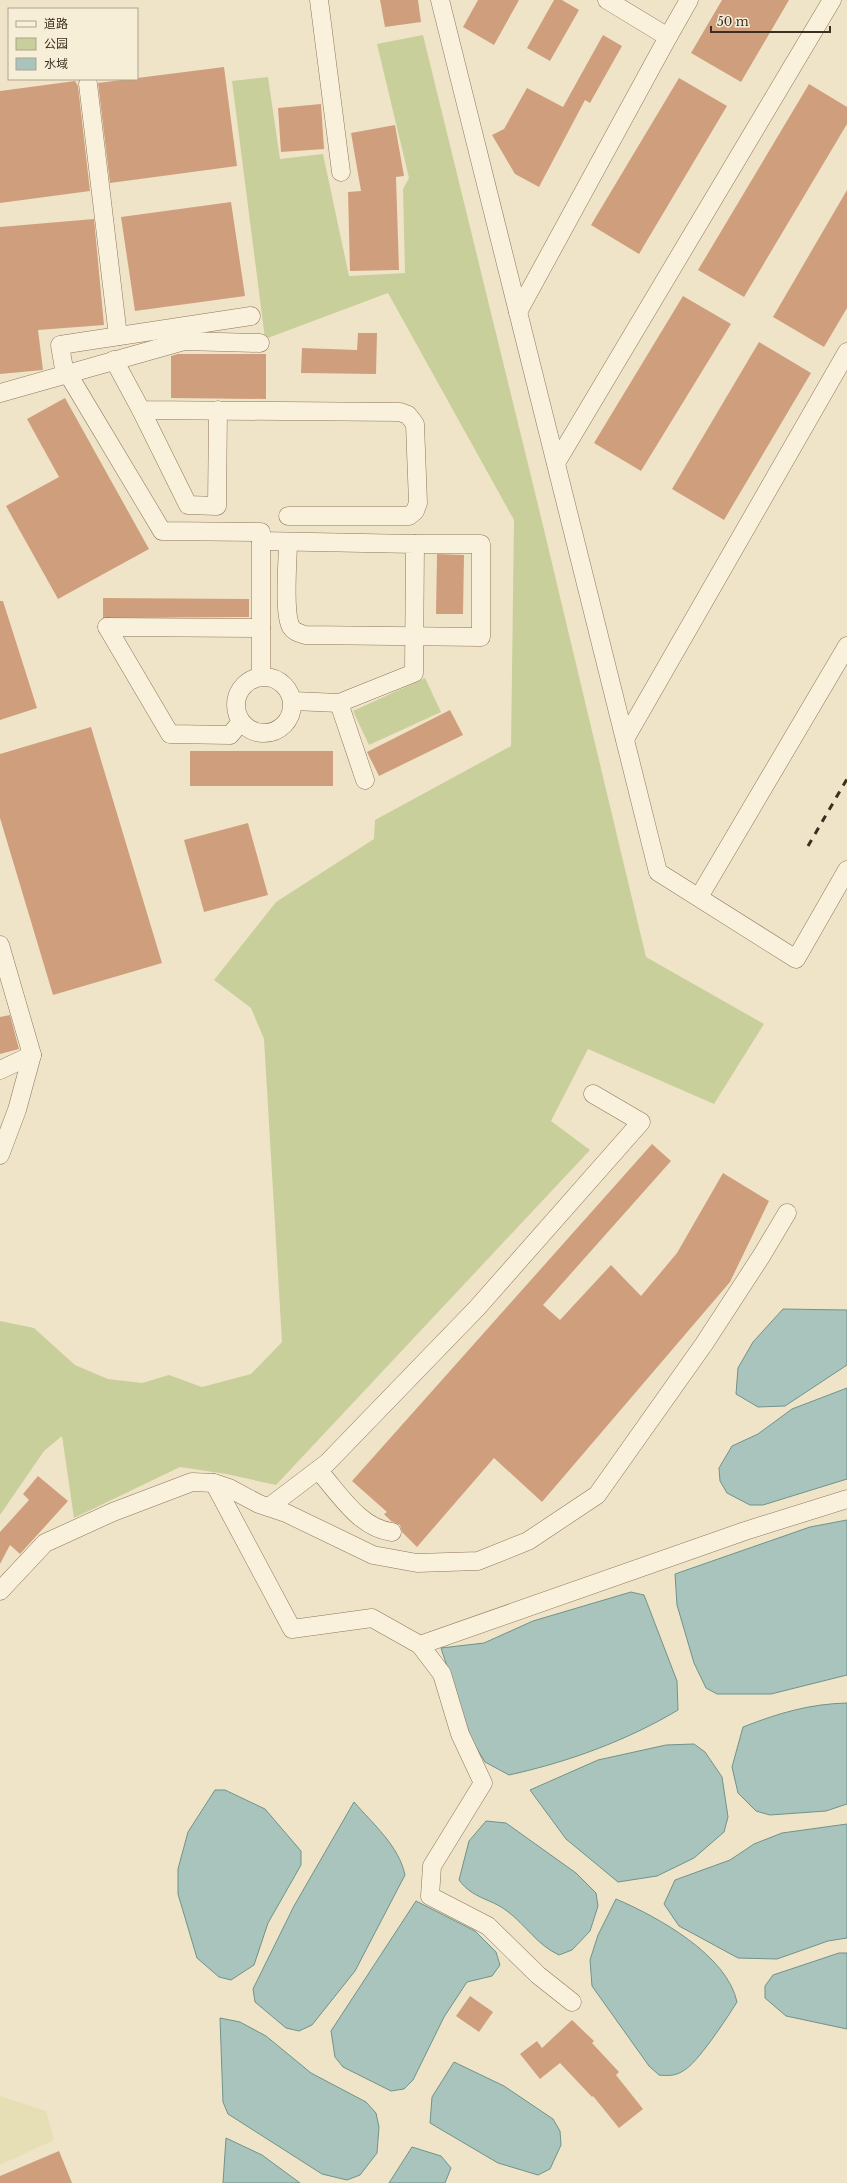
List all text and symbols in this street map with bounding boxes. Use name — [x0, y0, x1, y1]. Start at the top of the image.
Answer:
legend — [8, 8, 138, 80]
scale bar — [711, 8, 830, 34]
text: 50 m — [717, 14, 749, 29]
text: 道路 — [44, 16, 68, 31]
text: 公园 — [44, 36, 68, 51]
text: 水域 — [44, 56, 68, 71]

